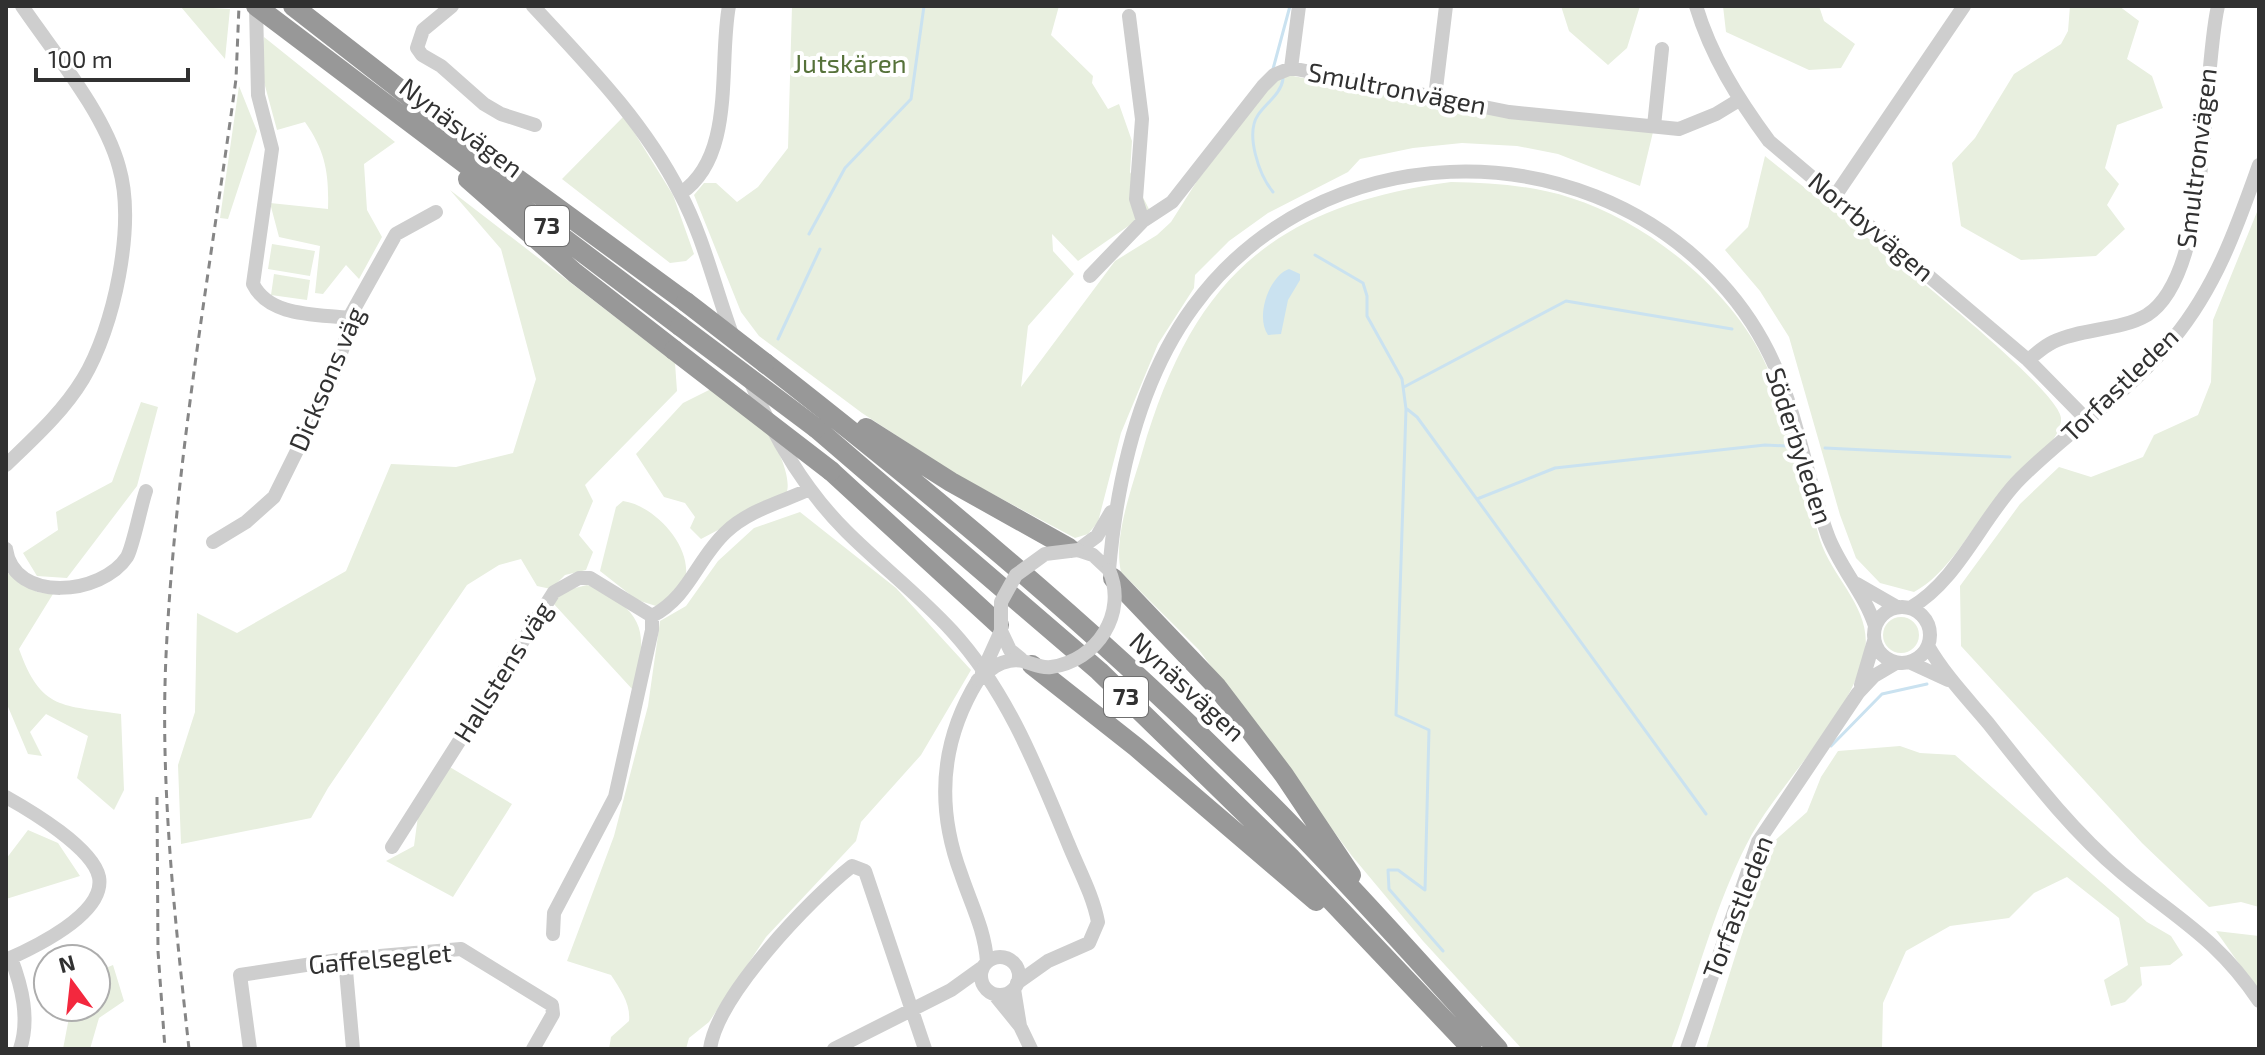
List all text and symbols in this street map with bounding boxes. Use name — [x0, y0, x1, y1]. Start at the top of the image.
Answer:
scale bar — [36, 32, 188, 82]
text: 100 m — [48, 44, 113, 73]
park label: Jutskären — [793, 47, 907, 78]
street label: Smultronvägen — [1305, 55, 1489, 120]
street label: Smultronvägen — [2169, 66, 2222, 250]
street label: Nynäsvägen — [394, 70, 530, 183]
street label: Norrbyvägen — [1803, 165, 1941, 287]
road number: 73 — [525, 206, 569, 246]
street label: Dicksons väg — [281, 302, 370, 455]
street label: Torfastleden — [2054, 321, 2184, 447]
street label: Söderbyleden — [1761, 363, 1840, 528]
street label: Hallstens väg — [446, 595, 557, 747]
street label: Nynäsvägen — [1124, 625, 1252, 747]
road number: 73 — [1104, 677, 1148, 717]
street label: Torfastleden — [1695, 831, 1778, 982]
street label: Gaffelseglet — [307, 936, 453, 979]
north arrow — [32, 943, 112, 1023]
text: N — [56, 948, 78, 977]

